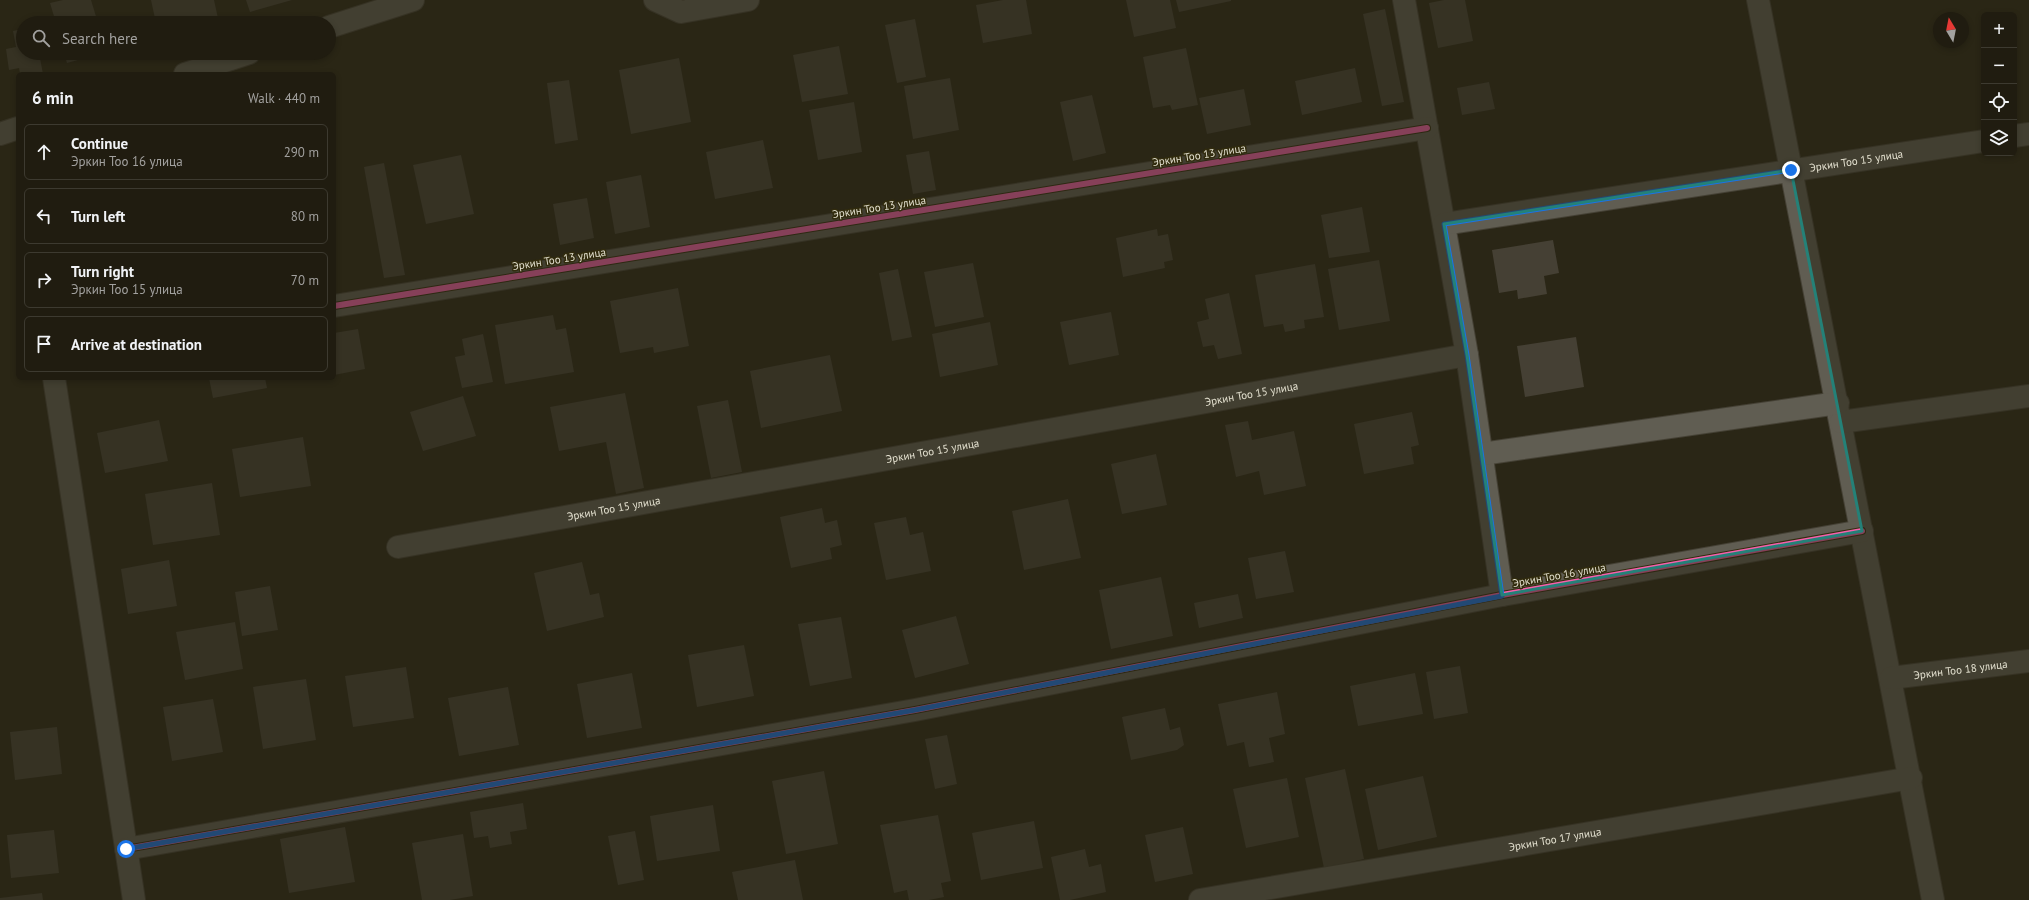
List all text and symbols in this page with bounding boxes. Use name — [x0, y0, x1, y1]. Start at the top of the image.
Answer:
north arrow — [1933, 12, 1969, 48]
map controls — [1981, 12, 2017, 156]
button: + — [1981, 12, 2017, 48]
search box — [16, 16, 336, 60]
icon: search — [30, 27, 52, 49]
text: Search here — [62, 29, 138, 48]
button: − — [1981, 48, 2017, 84]
button: locate — [1981, 84, 2017, 120]
text: 6 min — [32, 87, 73, 109]
text: Walk · 440 m — [248, 90, 320, 107]
button: layers — [1981, 120, 2017, 156]
text: Continue — [71, 134, 128, 153]
icon: ahead — [33, 141, 55, 163]
street label: Эркин Тоо 13 улица — [1151, 141, 1247, 169]
text: 290 m — [284, 144, 319, 161]
street label: Эркин Тоо 15 улица — [1808, 147, 1904, 175]
text: Эркин Тоо 16 улица — [71, 153, 183, 170]
route end — [1782, 161, 1800, 179]
street label: Эркин Тоо 13 улица — [831, 193, 927, 221]
icon: left — [33, 205, 55, 227]
text: Turn left — [71, 207, 125, 226]
text: 80 m — [291, 208, 319, 225]
street label: Эркин Тоо 13 улица — [511, 245, 607, 273]
text: Turn right — [71, 262, 134, 281]
icon: right — [33, 269, 55, 291]
text: 70 m — [291, 272, 319, 289]
text: Эркин Тоо 15 улица — [71, 281, 183, 298]
icon: arrive — [33, 333, 55, 355]
text: Arrive at destination — [71, 335, 202, 354]
street label: Эркин Тоо 15 улица — [1204, 378, 1299, 409]
street label: Эркин Тоо 15 улица — [885, 436, 980, 466]
street label: Эркин Тоо 15 улица — [566, 493, 661, 524]
street label: Эркин Тоо 16 улица — [1511, 560, 1607, 590]
street label: Эркин Тоо 18 улица — [1913, 657, 2008, 682]
street label: Эркин Тоо 17 улица — [1507, 824, 1602, 854]
route start — [117, 840, 135, 858]

